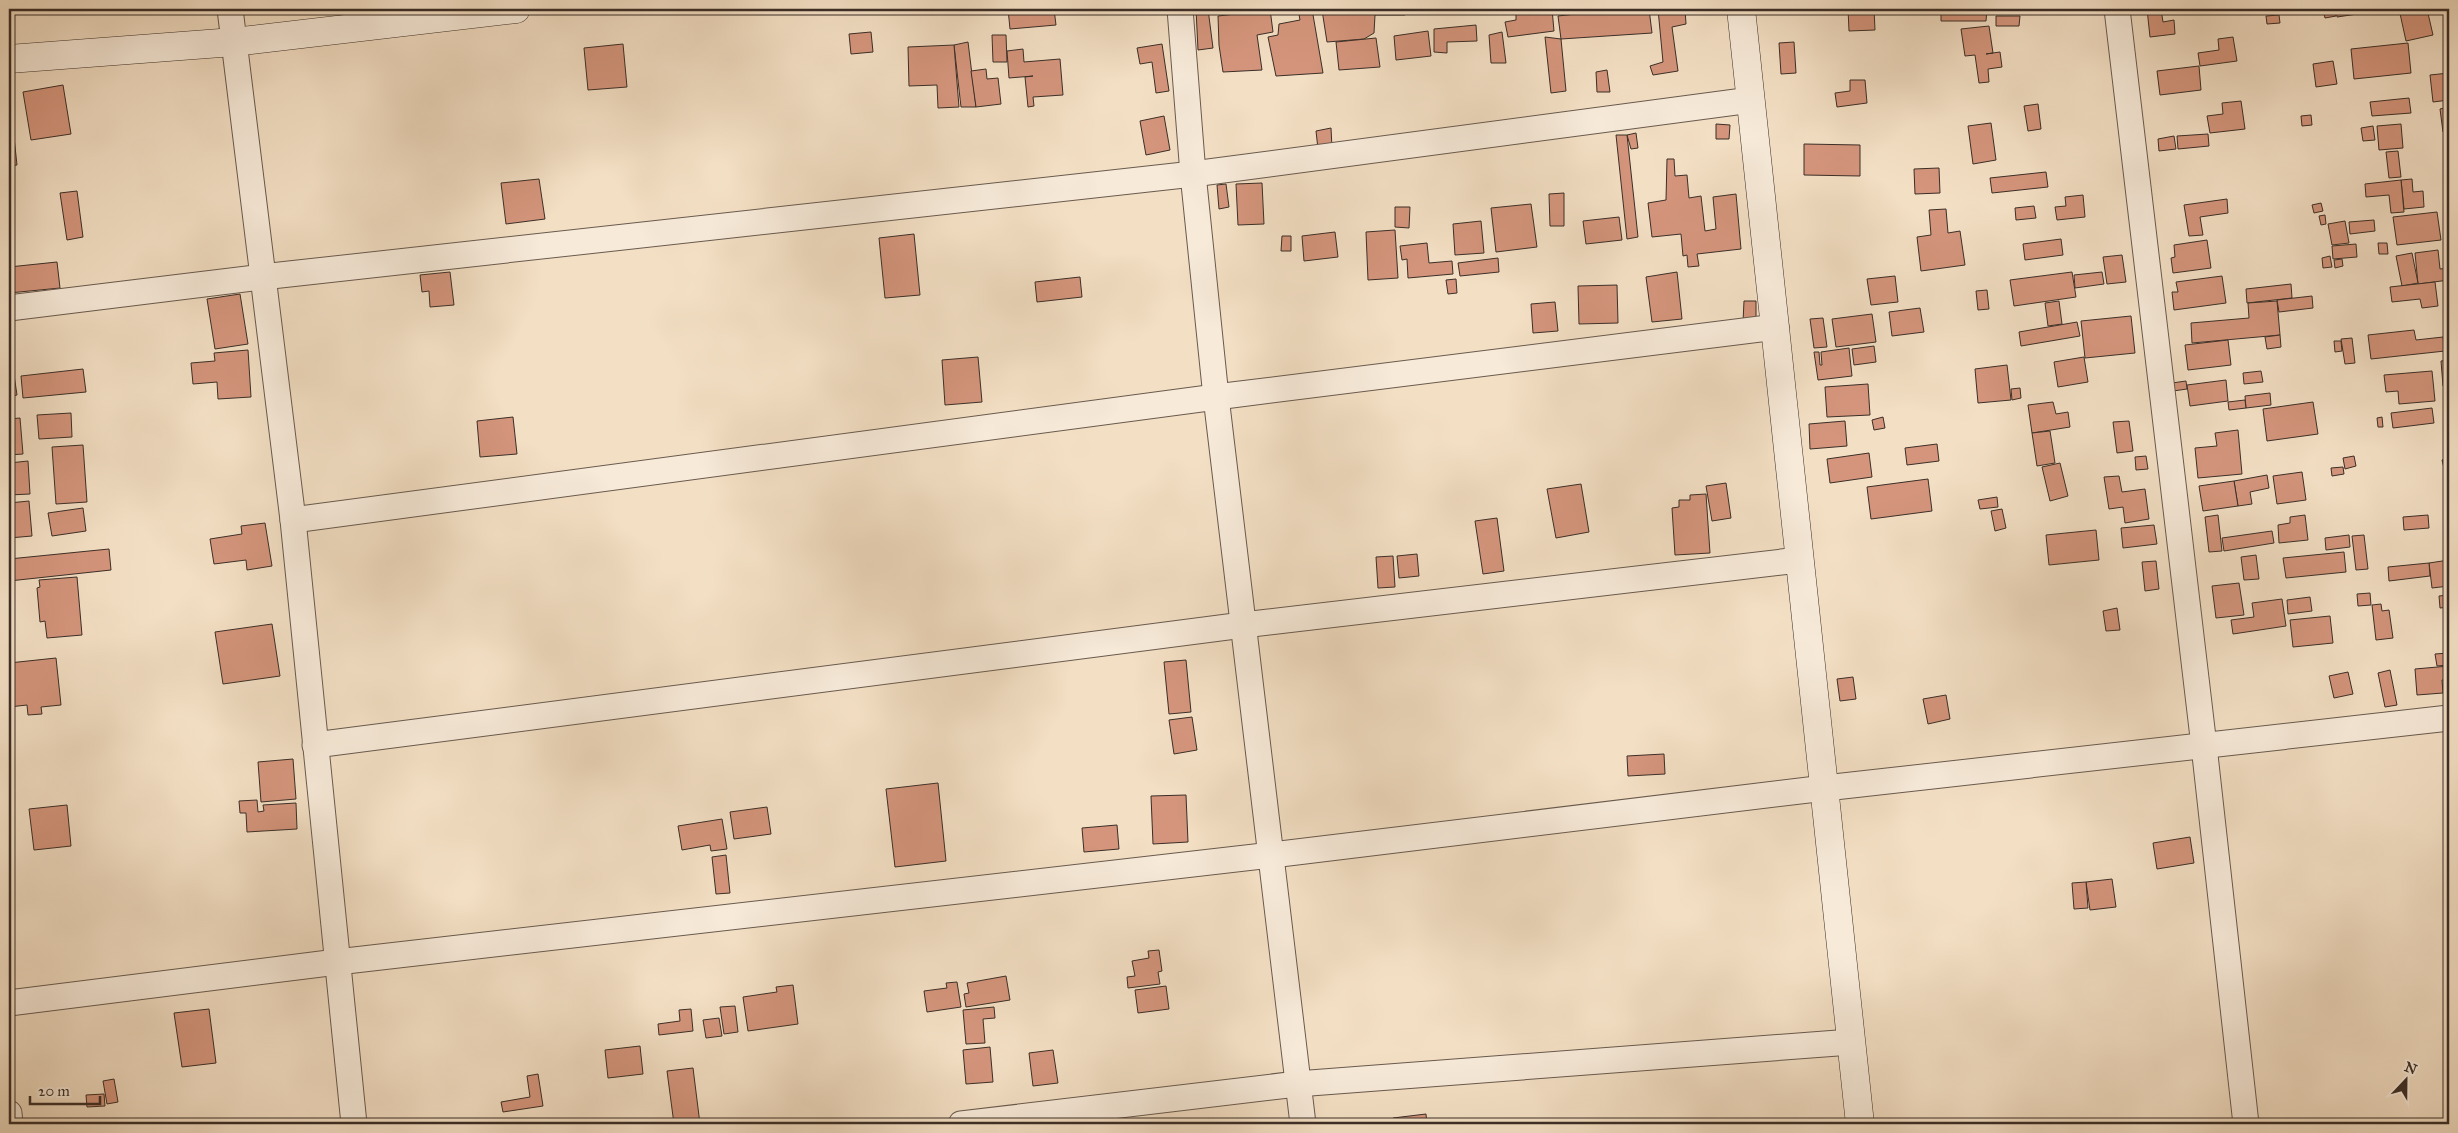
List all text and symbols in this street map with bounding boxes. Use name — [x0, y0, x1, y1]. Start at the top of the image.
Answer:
north arrow — [2380, 1056, 2430, 1106]
text: N — [2402, 1058, 2419, 1079]
scale bar — [30, 1073, 100, 1105]
text: 20 m — [38, 1082, 70, 1100]

